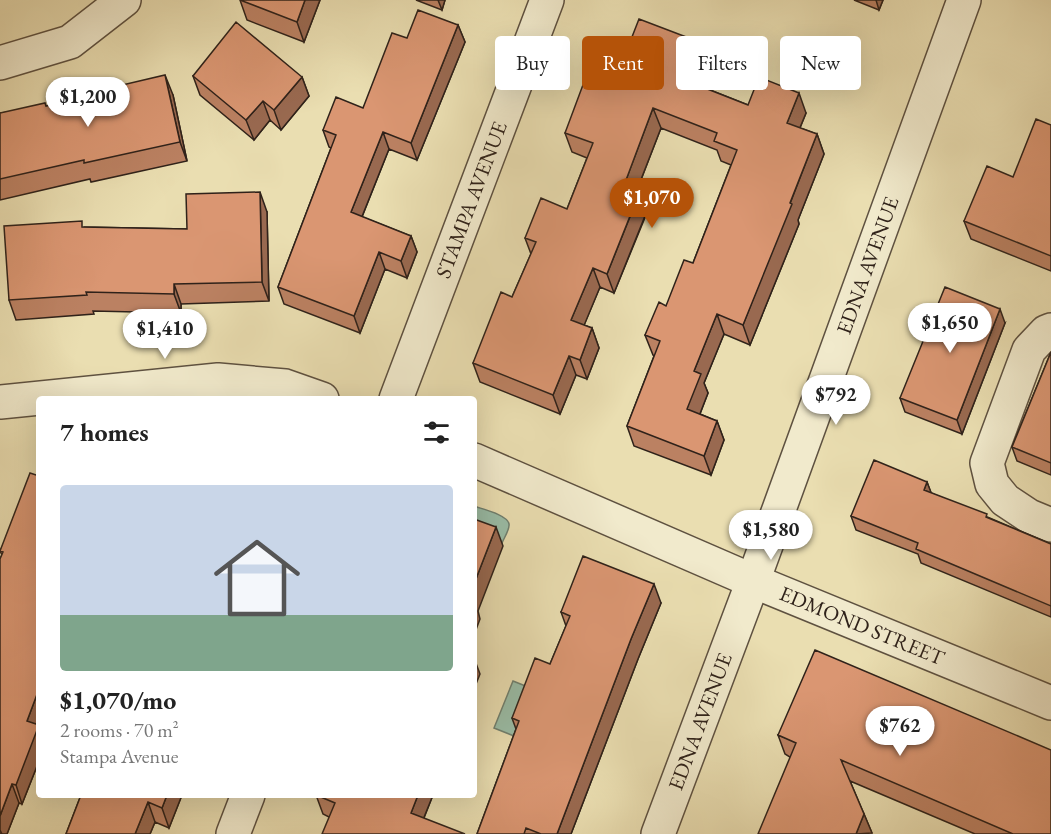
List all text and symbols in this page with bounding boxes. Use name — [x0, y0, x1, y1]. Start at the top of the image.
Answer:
chip: Buy — [495, 36, 570, 90]
chip: Rent — [582, 36, 664, 90]
chip: Filters — [676, 36, 768, 90]
chip: New — [780, 36, 861, 90]
pin: $1,200 — [39, 77, 137, 128]
text: $1,200 — [60, 83, 116, 109]
street label: STAMPA AVENUE — [429, 117, 513, 282]
pin: $1,070 — [603, 178, 701, 229]
text: $1,070 — [624, 184, 680, 210]
street label: EDNA AVENUE — [830, 193, 905, 338]
pin: $1,650 — [901, 303, 999, 354]
pin: $1,410 — [116, 309, 214, 360]
text: $1,650 — [922, 309, 978, 335]
text: $1,410 — [137, 315, 193, 341]
pin: $792 — [800, 375, 872, 426]
text: $792 — [816, 381, 856, 407]
text: 7 homes — [60, 415, 149, 449]
icon: filters — [420, 416, 453, 449]
pin: $1,580 — [722, 510, 820, 561]
text: $1,580 — [743, 516, 799, 542]
icon: home — [203, 524, 311, 632]
street label: EDMOND STREET — [776, 579, 950, 671]
street label: EDNA AVENUE — [662, 649, 738, 794]
text: $1,070/mo — [60, 683, 176, 717]
pin: $762 — [864, 706, 936, 757]
text: $762 — [880, 712, 920, 738]
text: 2 rooms · 70 m² — [60, 717, 179, 743]
text: Stampa Avenue — [60, 743, 178, 769]

